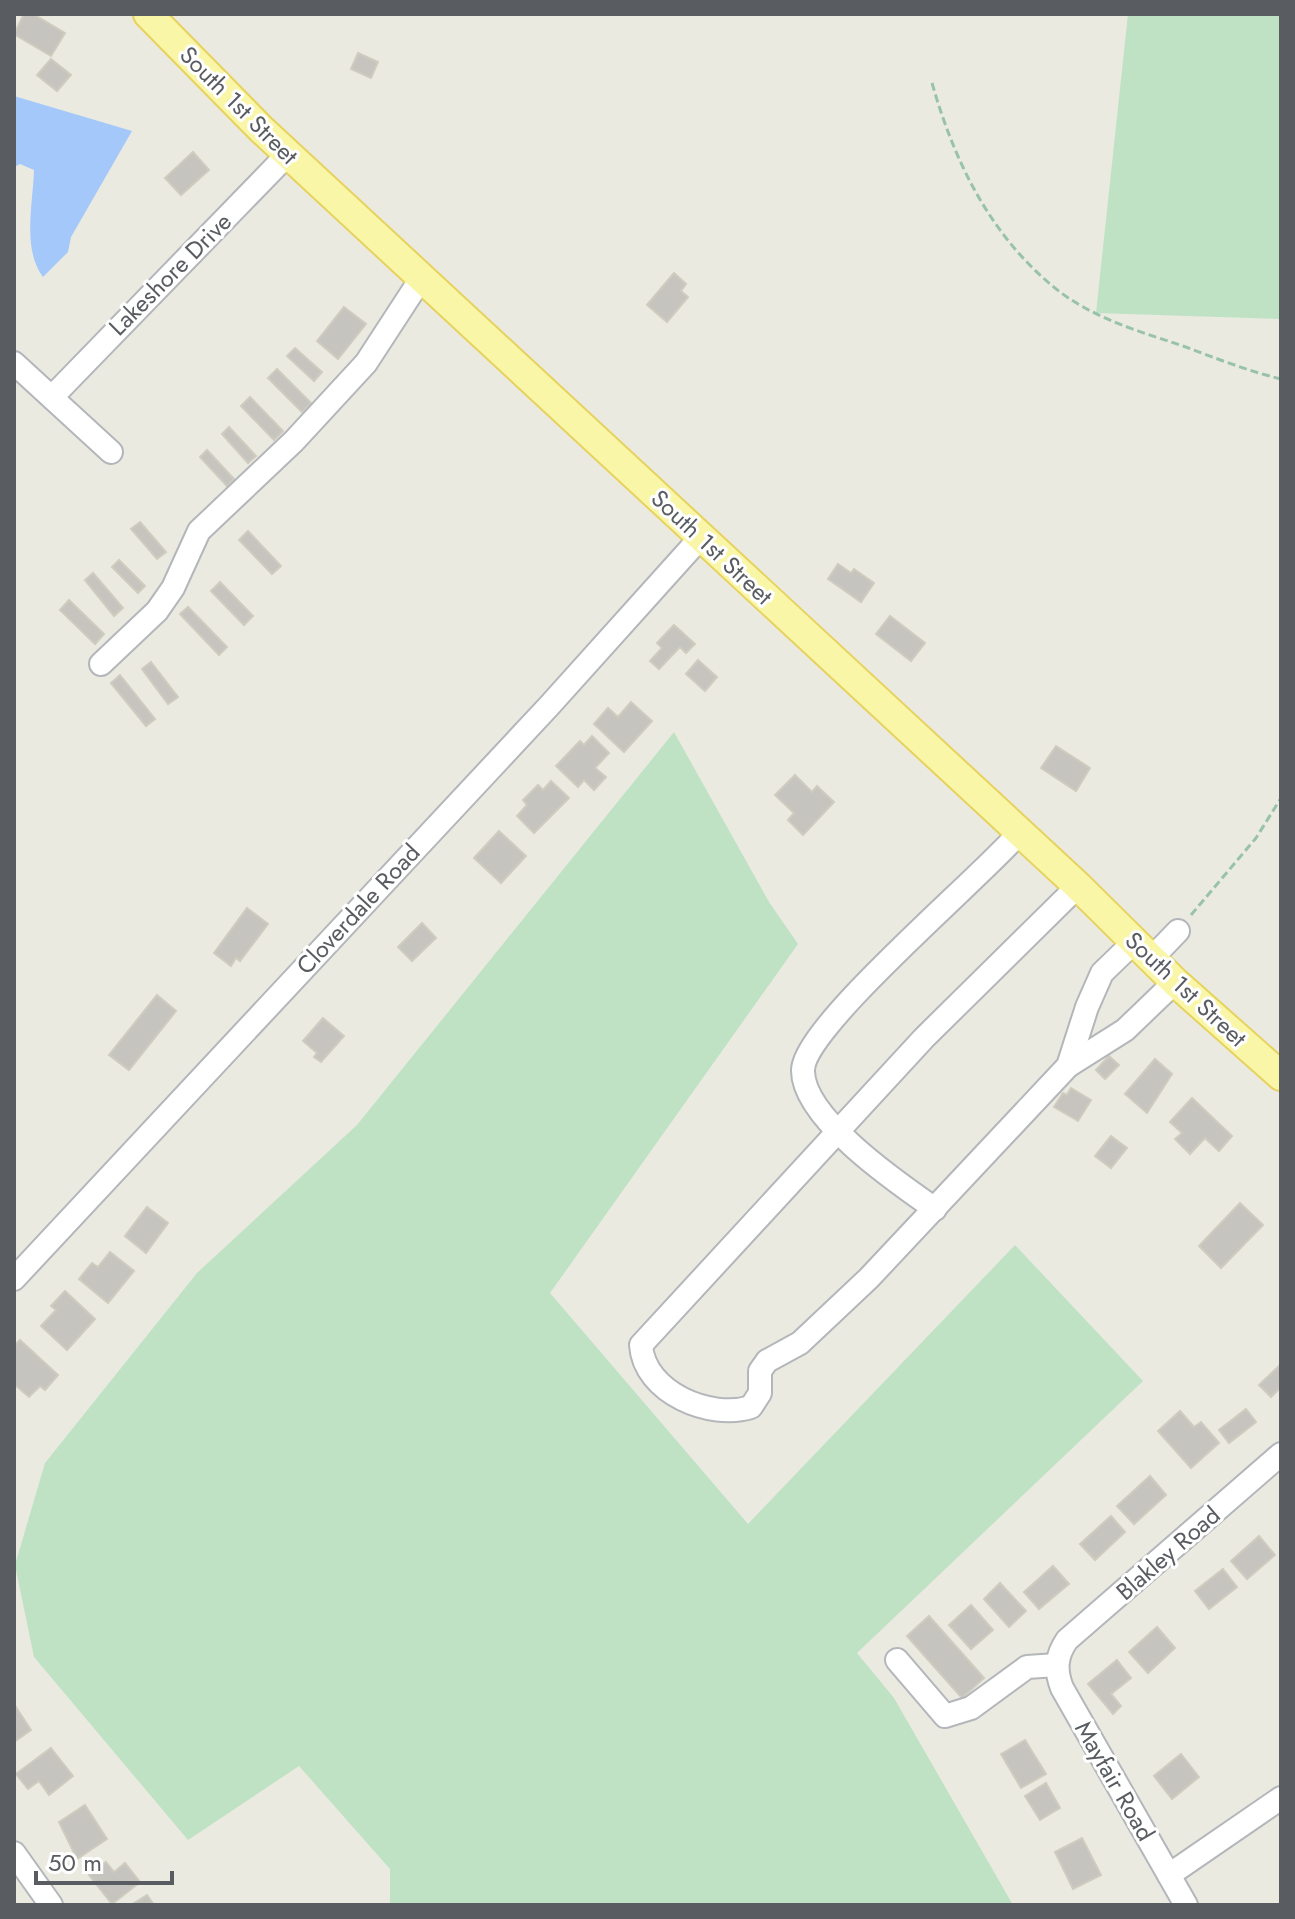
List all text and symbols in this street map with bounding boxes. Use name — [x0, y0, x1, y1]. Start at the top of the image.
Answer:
street label: South 1st Street — [172, 38, 306, 172]
street label: Lakeshore Drive — [101, 205, 239, 343]
street label: South 1st Street — [643, 481, 781, 613]
street label: Cloverdale Road — [288, 836, 428, 982]
street label: South 1st Street — [1117, 923, 1255, 1055]
street label: Blakley Road — [1108, 1498, 1228, 1608]
street label: Mayfair Road — [1067, 1715, 1163, 1847]
scale bar — [36, 1835, 172, 1885]
text: 50 m — [48, 1845, 102, 1880]

